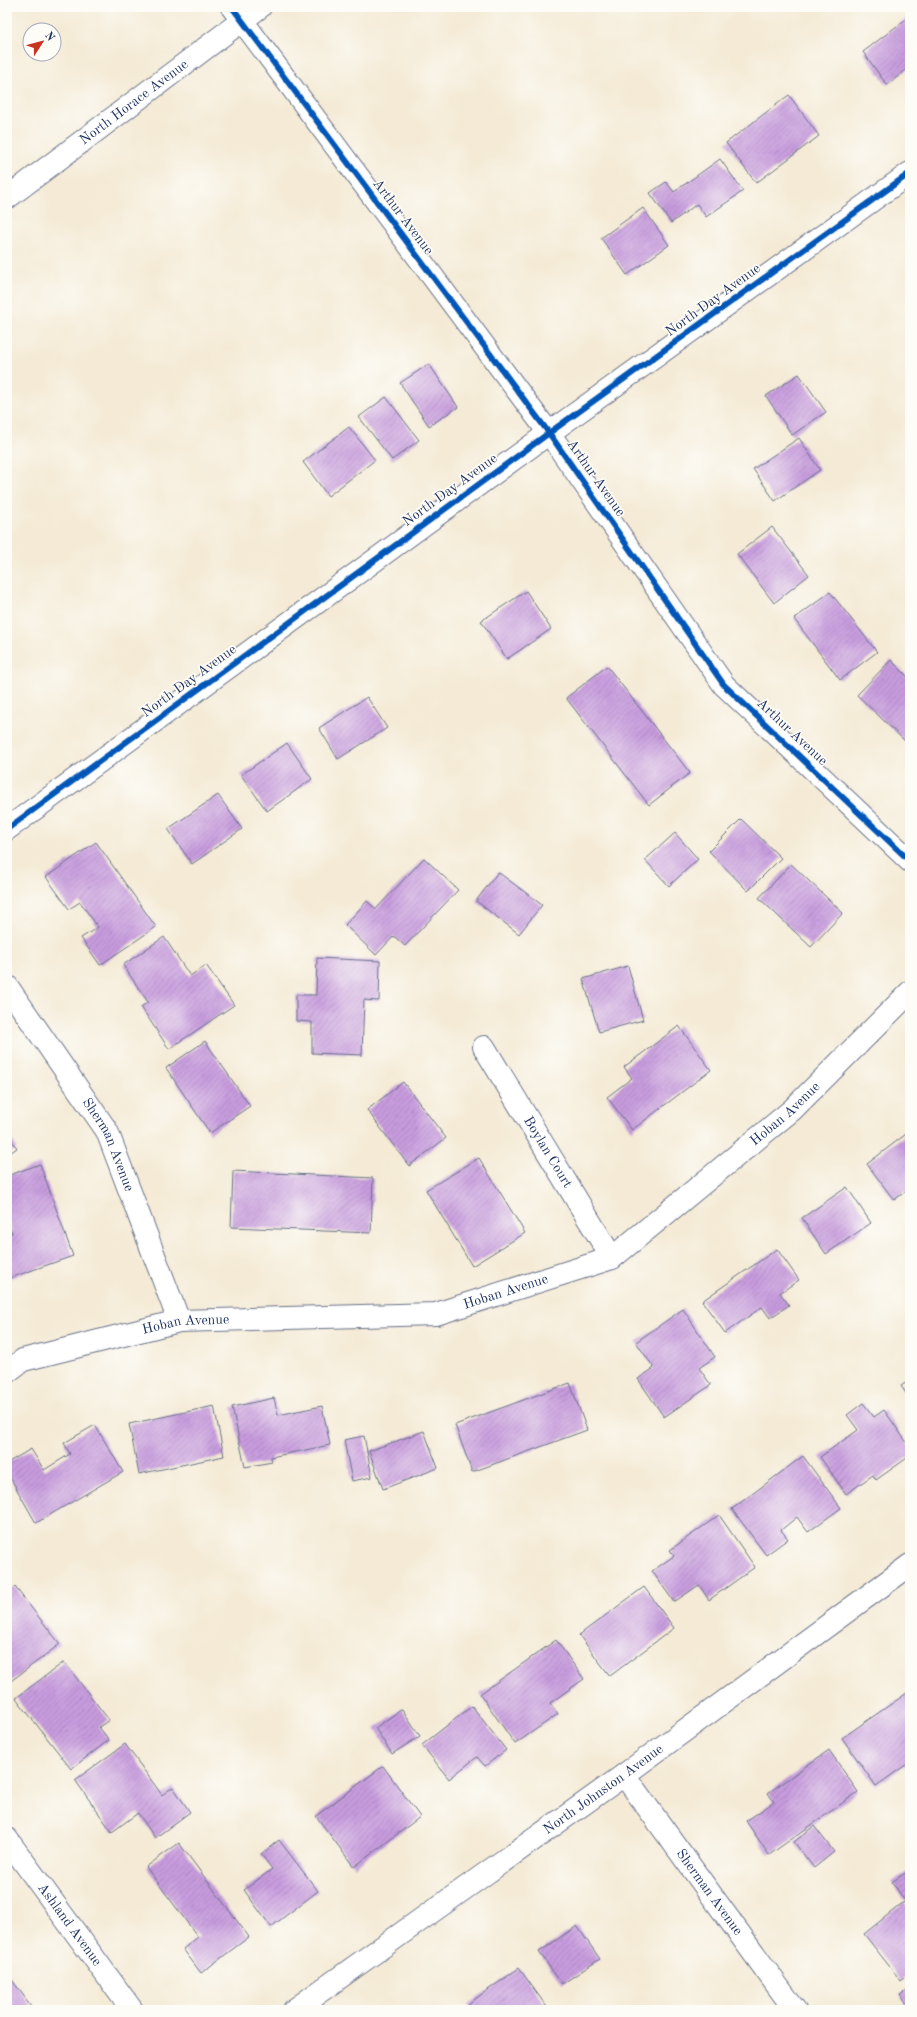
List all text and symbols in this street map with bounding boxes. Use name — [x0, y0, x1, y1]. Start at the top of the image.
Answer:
north arrow — [22, 22, 62, 62]
text: N — [42, 30, 56, 44]
street label: North Horace Avenue — [77, 57, 191, 147]
street label: Arthur Avenue — [370, 177, 436, 257]
street label: North Day Avenue — [663, 261, 763, 339]
street label: Arthur Avenue — [564, 437, 628, 519]
street label: North Day Avenue — [400, 451, 500, 529]
street label: North Day Avenue — [139, 642, 239, 720]
street label: Arthur Avenue — [754, 696, 830, 768]
street label: Hoban Avenue — [748, 1079, 823, 1148]
street label: Sherman Avenue — [79, 1095, 136, 1193]
street label: Boylan Court — [521, 1114, 575, 1190]
street label: Hoban Avenue — [462, 1272, 550, 1312]
street label: Hoban Avenue — [141, 1313, 229, 1337]
street label: North Johnston Avenue — [541, 1742, 666, 1837]
street label: Sherman Avenue — [673, 1847, 745, 1938]
street label: Ashland Avenue — [35, 1881, 104, 1968]

